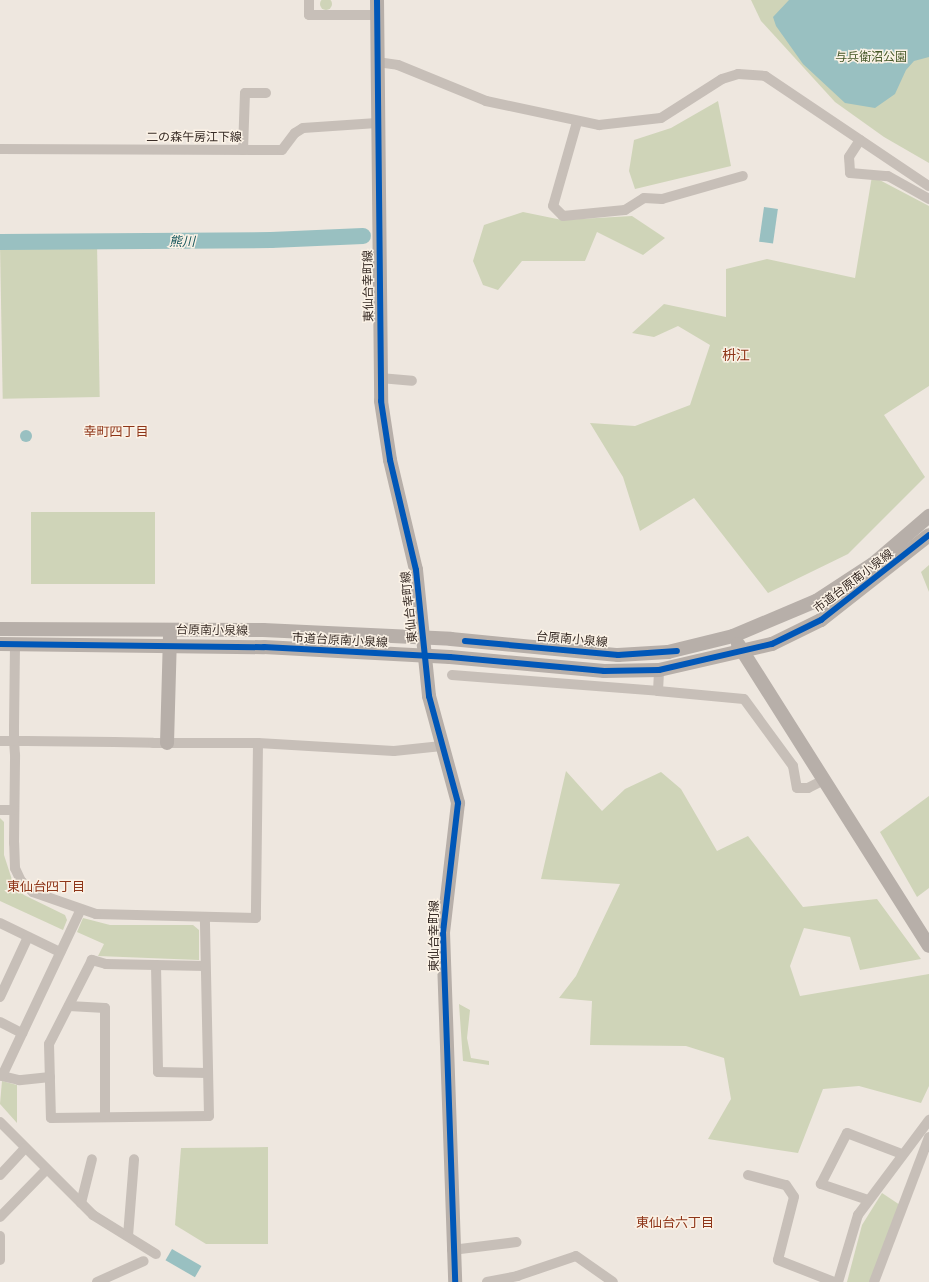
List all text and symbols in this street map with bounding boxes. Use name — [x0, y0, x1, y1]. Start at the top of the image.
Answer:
park label: 与兵衛沼公園 — [835, 50, 907, 64]
street label: 二の森午房江下線 — [146, 130, 242, 144]
water label: 熊川 — [169, 233, 195, 249]
street label: 東仙台幸町線 — [360, 250, 376, 322]
district label: 枡江 — [722, 347, 750, 363]
district label: 幸町四丁目 — [84, 423, 148, 439]
street label: 市道台原南小泉線 — [810, 546, 896, 616]
street label: 東仙台幸町線 — [398, 570, 420, 644]
street label: 台原南小泉線 — [176, 622, 248, 638]
street label: 台原南小泉線 — [536, 629, 608, 649]
street label: 市道台原南小泉線 — [292, 630, 388, 650]
district label: 東仙台四丁目 — [7, 878, 85, 894]
street label: 東仙台幸町線 — [427, 900, 441, 972]
district label: 東仙台六丁目 — [636, 1214, 714, 1230]

